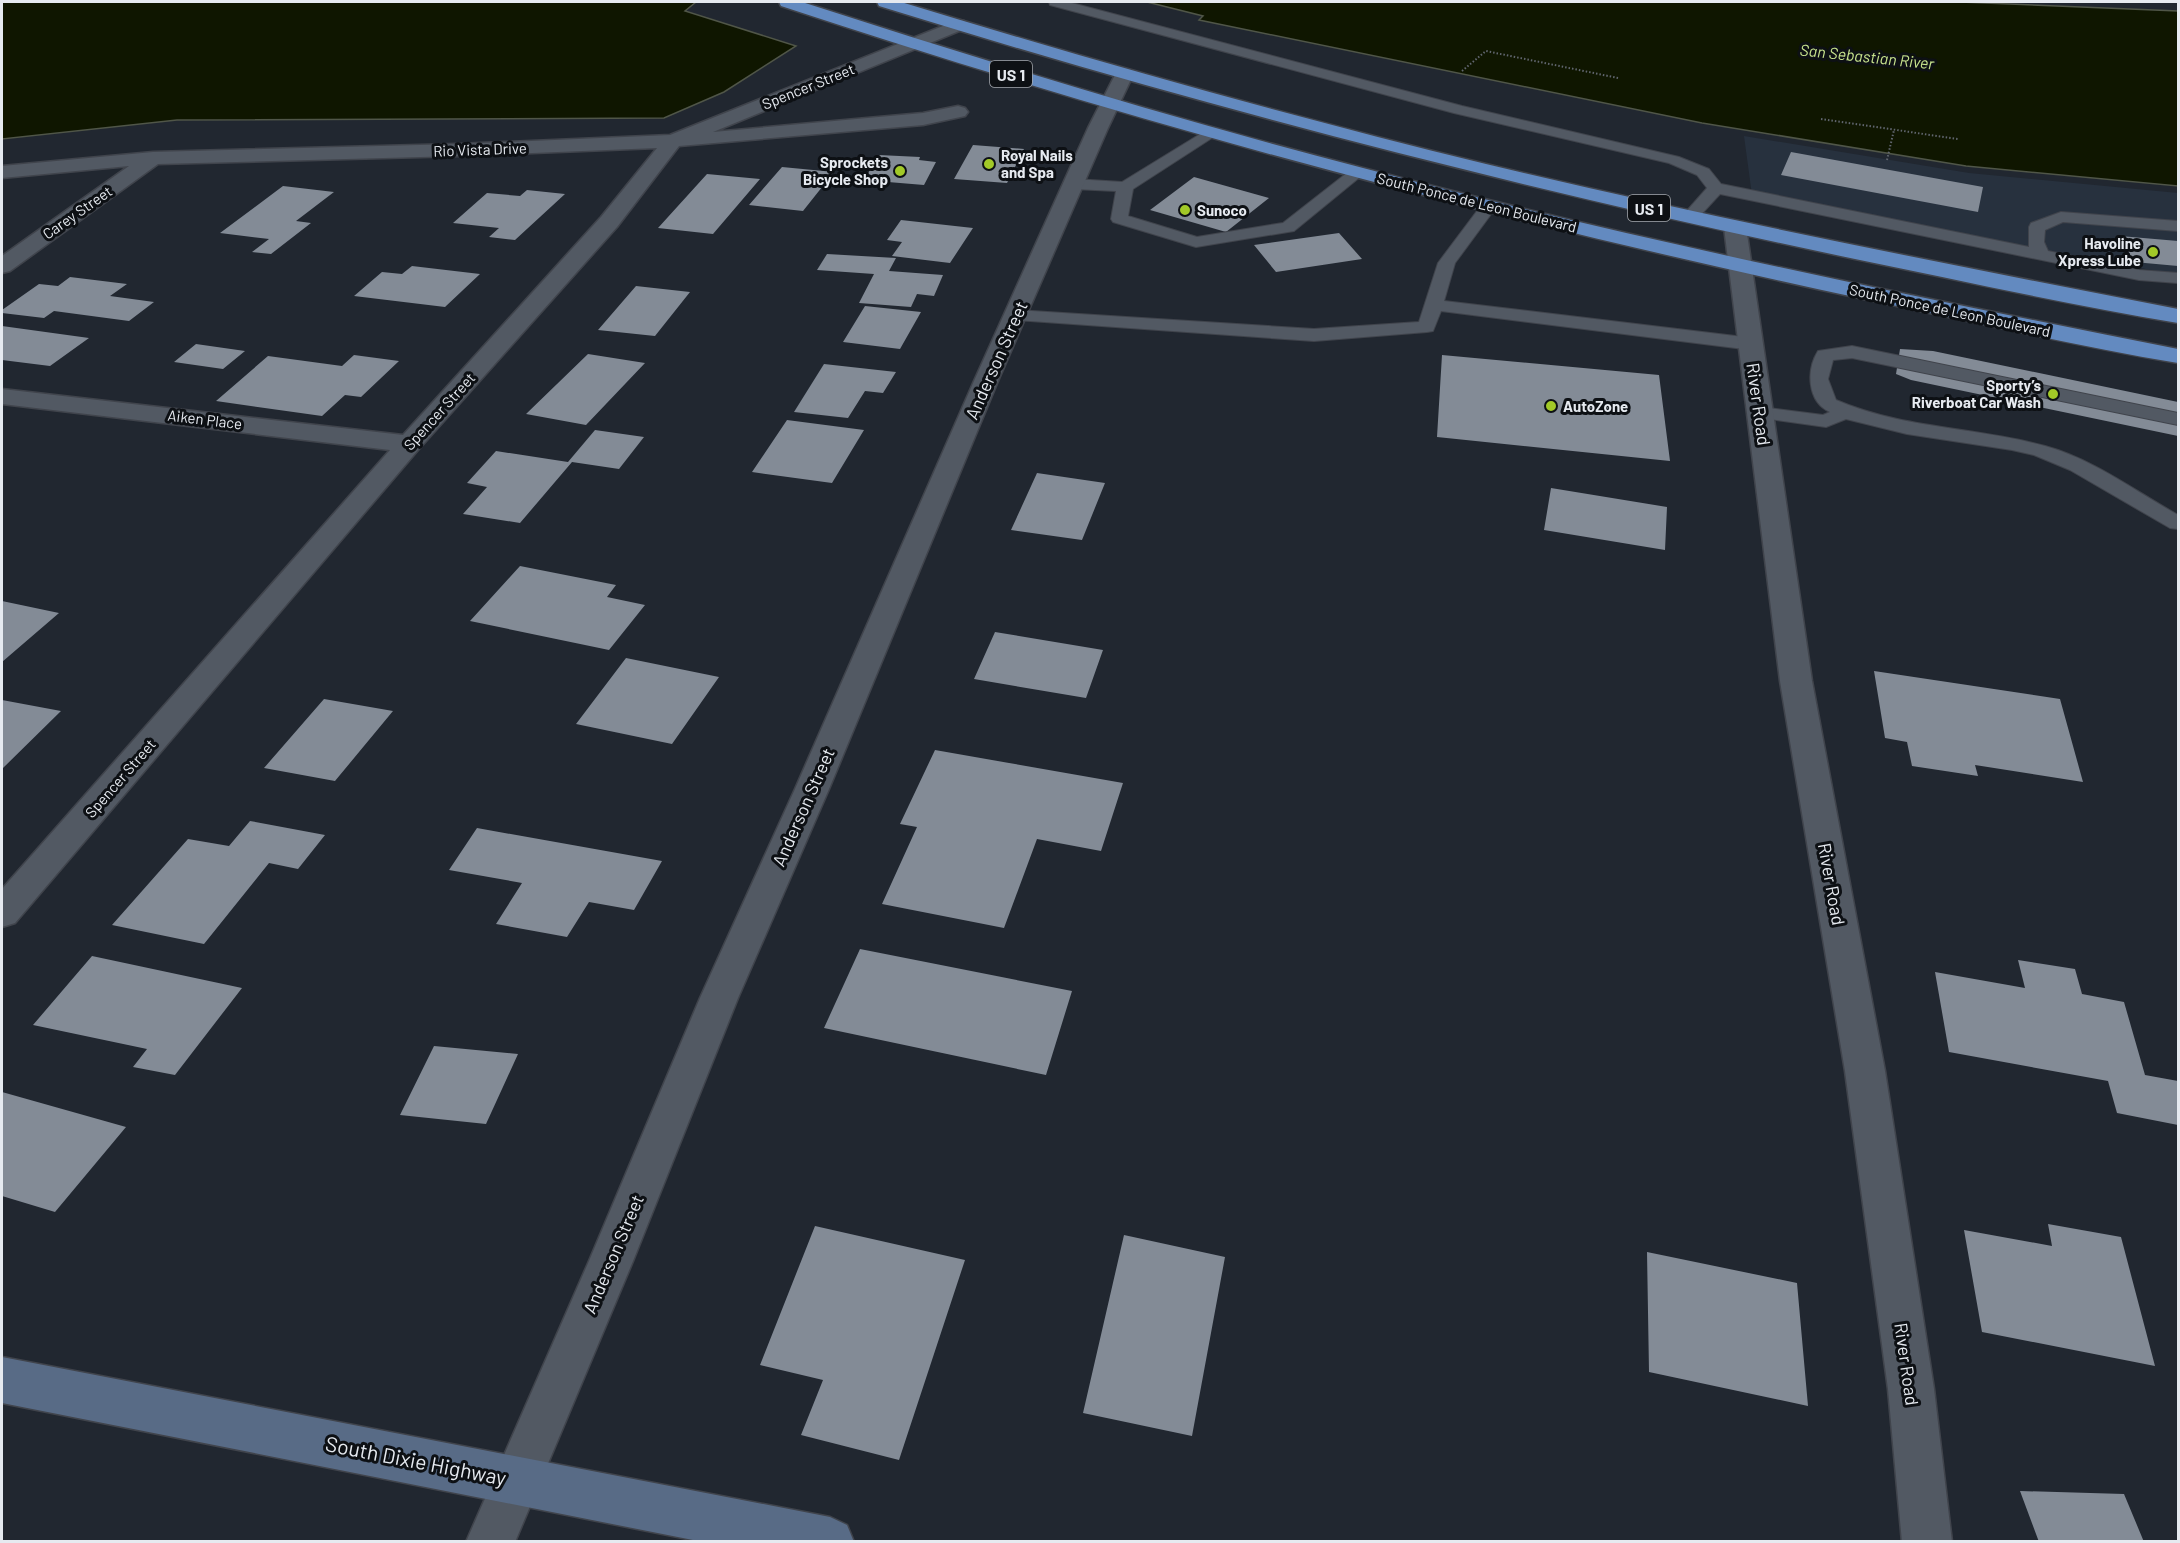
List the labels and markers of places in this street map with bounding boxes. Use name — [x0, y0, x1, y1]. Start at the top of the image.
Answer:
place label: Royal Nails and Spa — [1001, 146, 1073, 181]
place label: Sprockets Bicycle Shop — [803, 153, 888, 188]
marker: Royal Nails and Spa — [982, 157, 996, 171]
marker: Sprockets Bicycle Shop — [893, 164, 907, 178]
place label: Sunoco — [1197, 201, 1247, 219]
marker: Sunoco — [1178, 203, 1192, 217]
place label: Havoline Xpress Lube — [2058, 234, 2141, 269]
marker: Havoline Xpress Lube — [2146, 245, 2160, 259]
place label: Sporty’s Riverboat Car Wash — [1912, 376, 2041, 411]
marker: Sporty’s Riverboat Car Wash — [2046, 387, 2060, 401]
place label: AutoZone — [1563, 397, 1628, 415]
marker: AutoZone — [1544, 399, 1558, 413]

